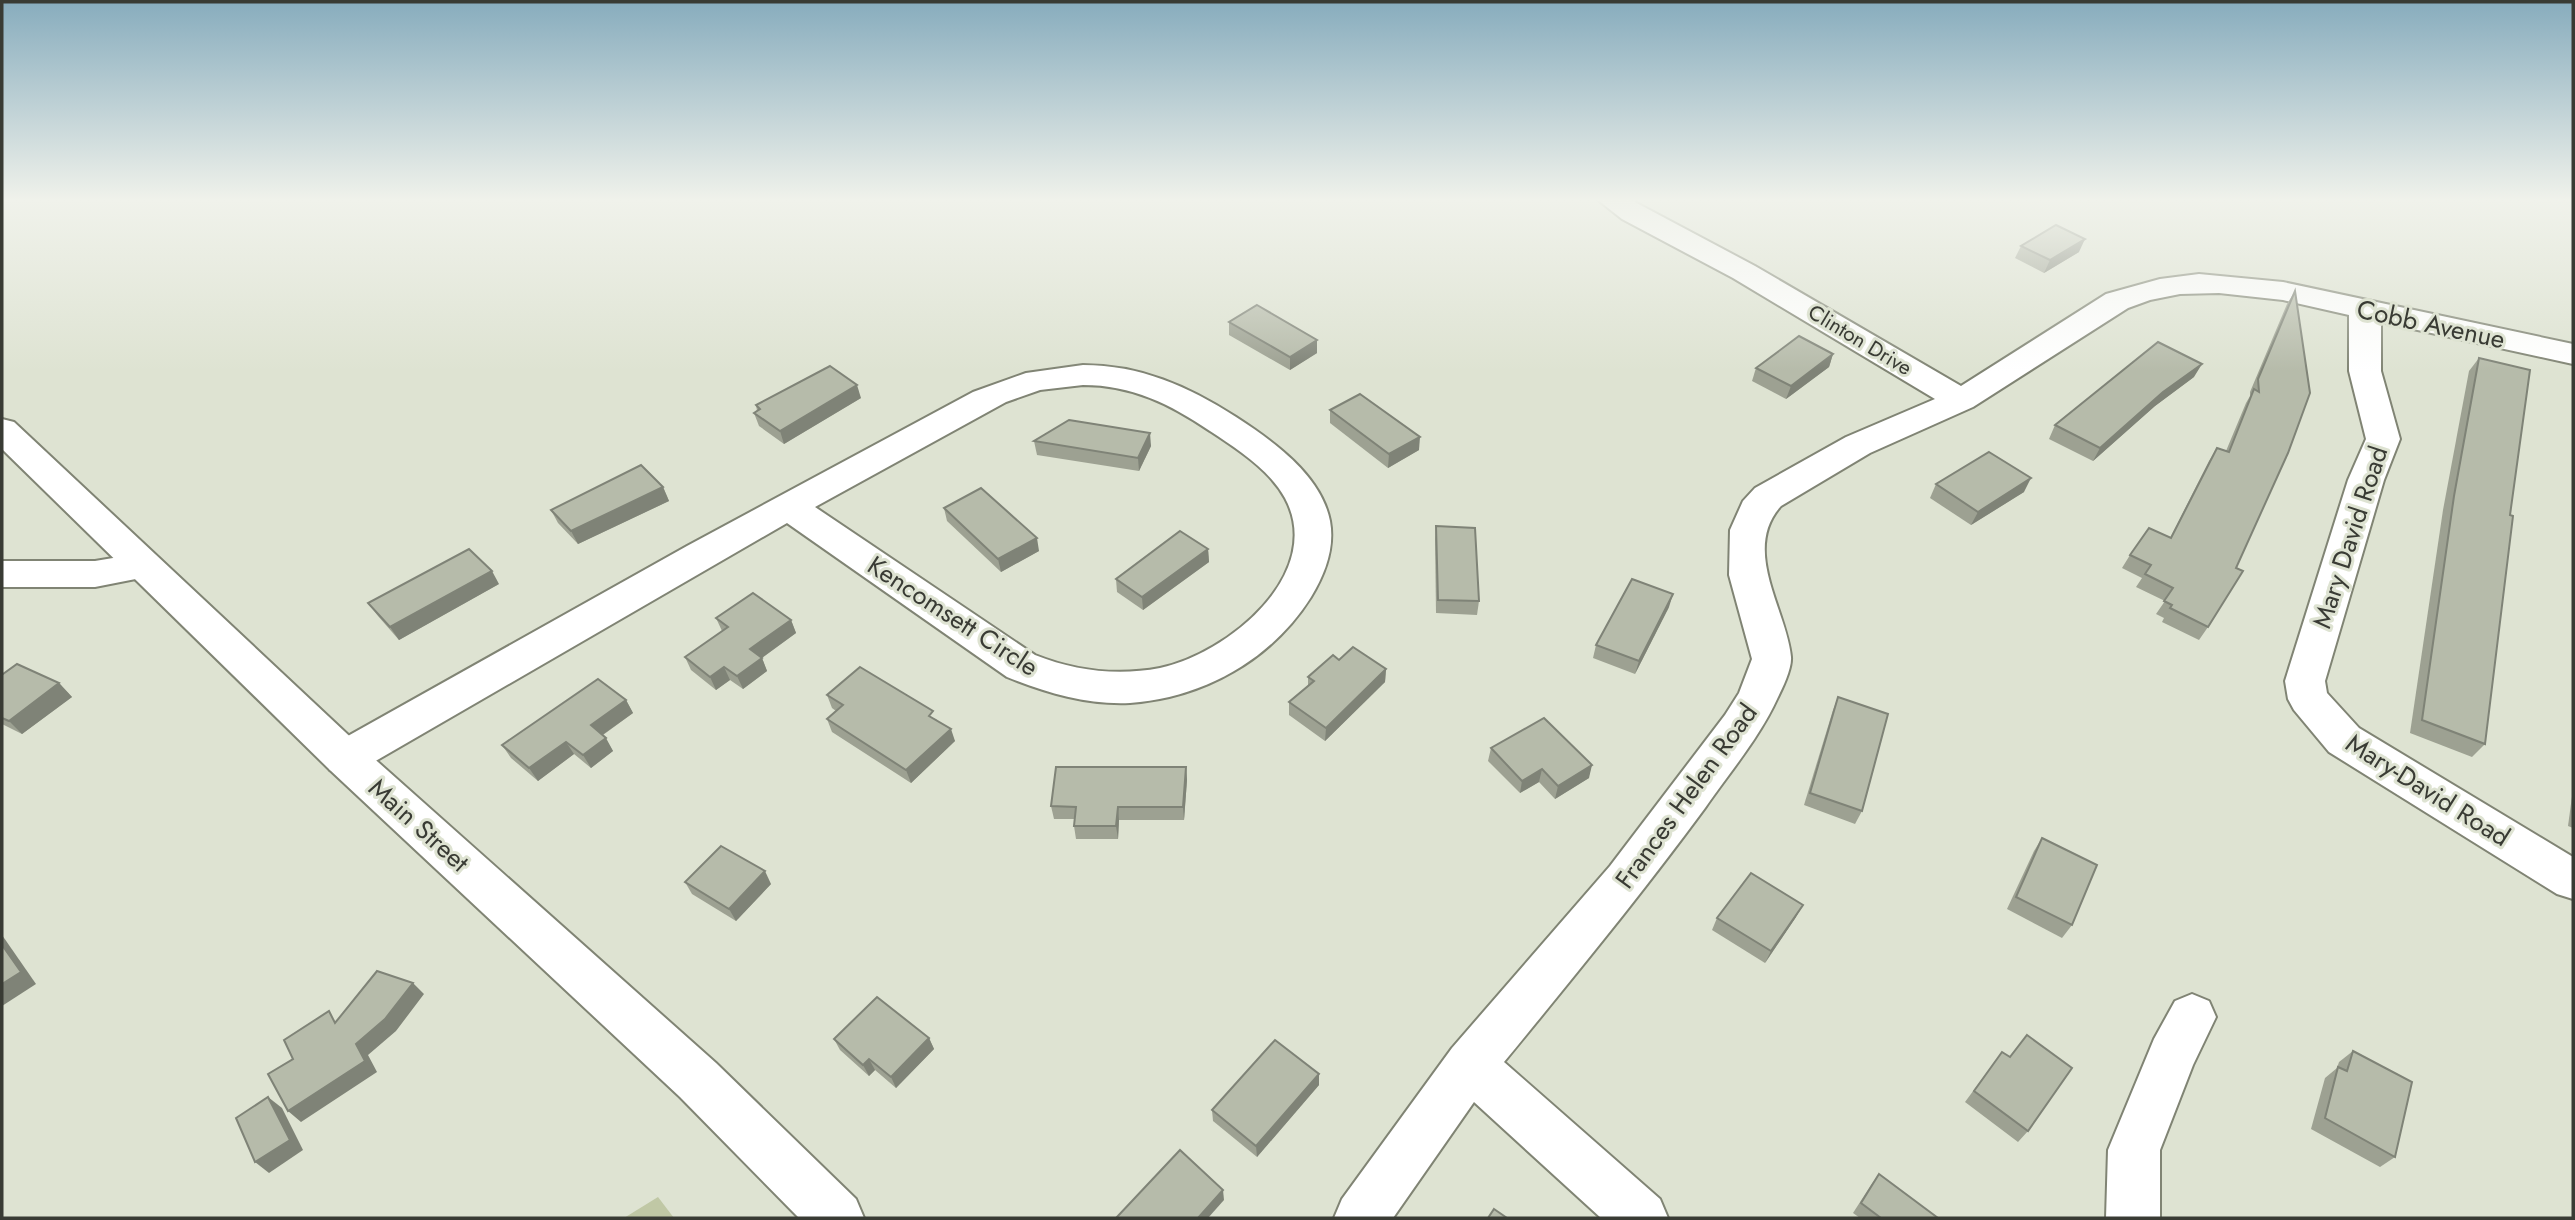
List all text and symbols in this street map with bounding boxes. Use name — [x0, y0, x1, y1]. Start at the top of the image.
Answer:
street label: Cobb Avenue — [2353, 290, 2509, 358]
street label: Clinton Drive — [1802, 297, 1918, 383]
street label: Mary David Road — [2303, 441, 2397, 633]
street label: Kencomsett Circle — [860, 546, 1046, 686]
street label: Frances Helen Road — [1606, 696, 1766, 896]
street label: Mary-David Road — [2339, 724, 2517, 856]
street label: Main Street — [360, 769, 478, 881]

